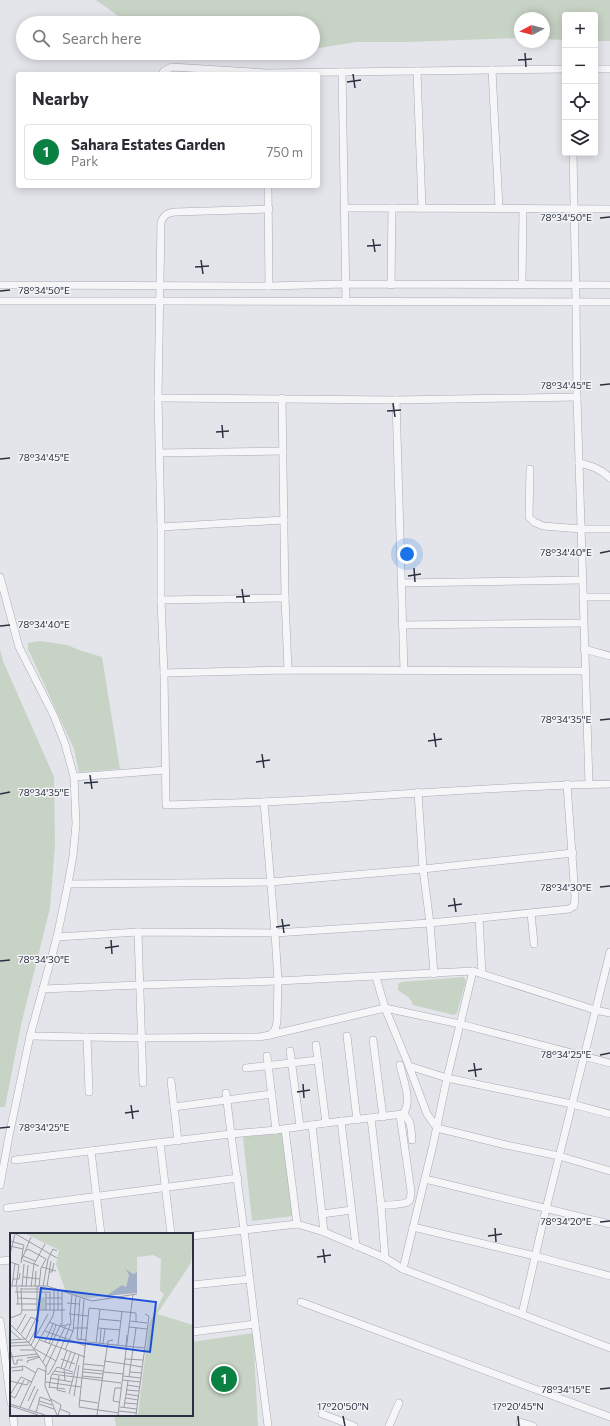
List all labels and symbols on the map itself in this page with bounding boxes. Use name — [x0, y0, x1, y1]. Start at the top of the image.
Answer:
north arrow — [514, 12, 550, 48]
text: 78°34'50"E — [540, 211, 592, 223]
text: 78°34'50"E — [18, 284, 70, 296]
text: 78°34'45"E — [540, 379, 592, 391]
text: 78°34'45"E — [18, 451, 70, 463]
your location — [397, 544, 417, 564]
text: 78°34'40"E — [540, 546, 592, 558]
text: 78°34'40"E — [18, 618, 70, 630]
text: 78°34'35"E — [541, 713, 591, 725]
text: 78°34'35"E — [19, 786, 69, 798]
text: 78°34'30"E — [540, 881, 592, 893]
text: 78°34'30"E — [18, 953, 70, 965]
text: 78°34'25"E — [541, 1048, 591, 1060]
text: 78°34'25"E — [19, 1121, 69, 1133]
text: 78°34'20"E — [540, 1215, 592, 1227]
inset map — [10, 1233, 193, 1416]
pin: 1 — [211, 1364, 237, 1394]
text: 78°34'15"E — [541, 1383, 591, 1395]
text: 17°20'50"N — [317, 1400, 369, 1412]
text: 17°20'45"N — [492, 1400, 544, 1412]

